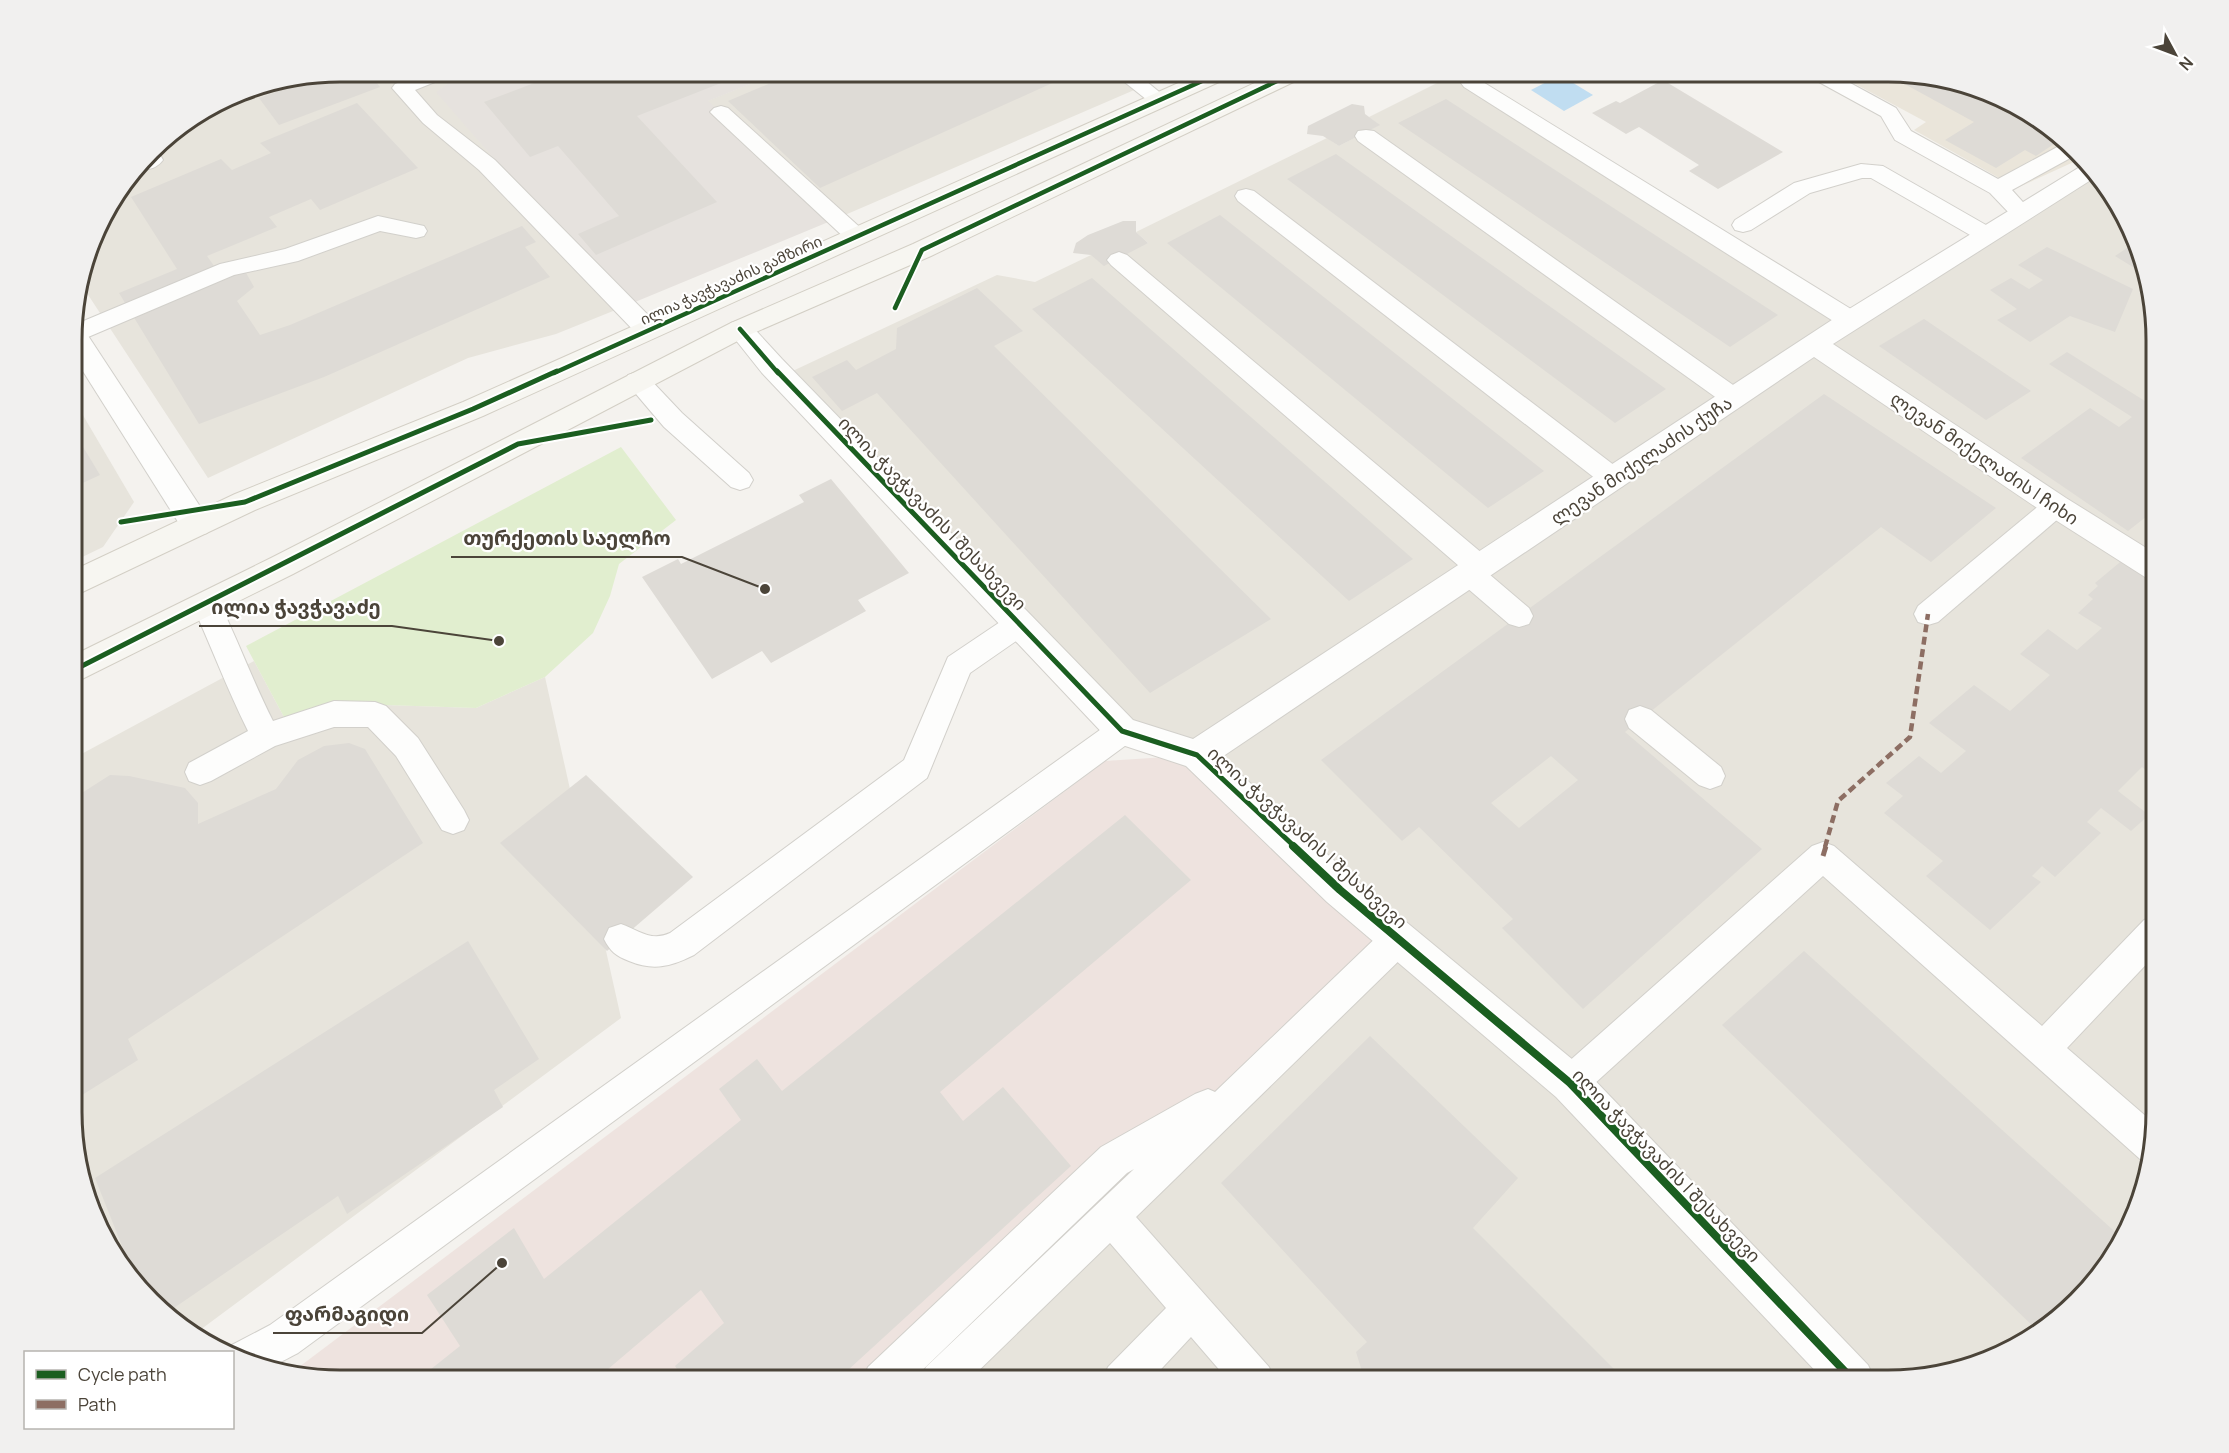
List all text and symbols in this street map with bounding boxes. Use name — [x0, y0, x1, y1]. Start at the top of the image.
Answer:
north arrow — [2145, 24, 2205, 84]
text: N — [2174, 52, 2198, 75]
street label: ილია ჭავჭავაძის გამზირი — [637, 230, 825, 330]
street label: ლევან მიქელაძის I ჩიხი — [1886, 386, 2084, 530]
street label: ლევან მიქელაძის ქუჩა — [1546, 390, 1736, 530]
street label: ილია ჭავჭავაძის I შესახვევი — [834, 411, 1032, 615]
callout: თურქეთის საელჩო — [451, 519, 682, 557]
text: თურქეთის საელჩო — [463, 524, 671, 551]
callout: ილია ჭავჭავაძე — [199, 588, 392, 626]
text: ილია ჭავჭავაძე — [211, 593, 381, 620]
street label: ილია ჭავჭავაძის I შესახვევი — [1203, 741, 1413, 933]
street label: ილია ჭავჭავაძის I შესახვევი — [1568, 1063, 1766, 1267]
callout: ფარმაგიდი — [273, 1295, 422, 1333]
text: ფარმაგიდი — [285, 1300, 409, 1327]
legend — [24, 1351, 234, 1429]
text: Cycle path — [78, 1362, 167, 1386]
text: Path — [78, 1392, 116, 1416]

